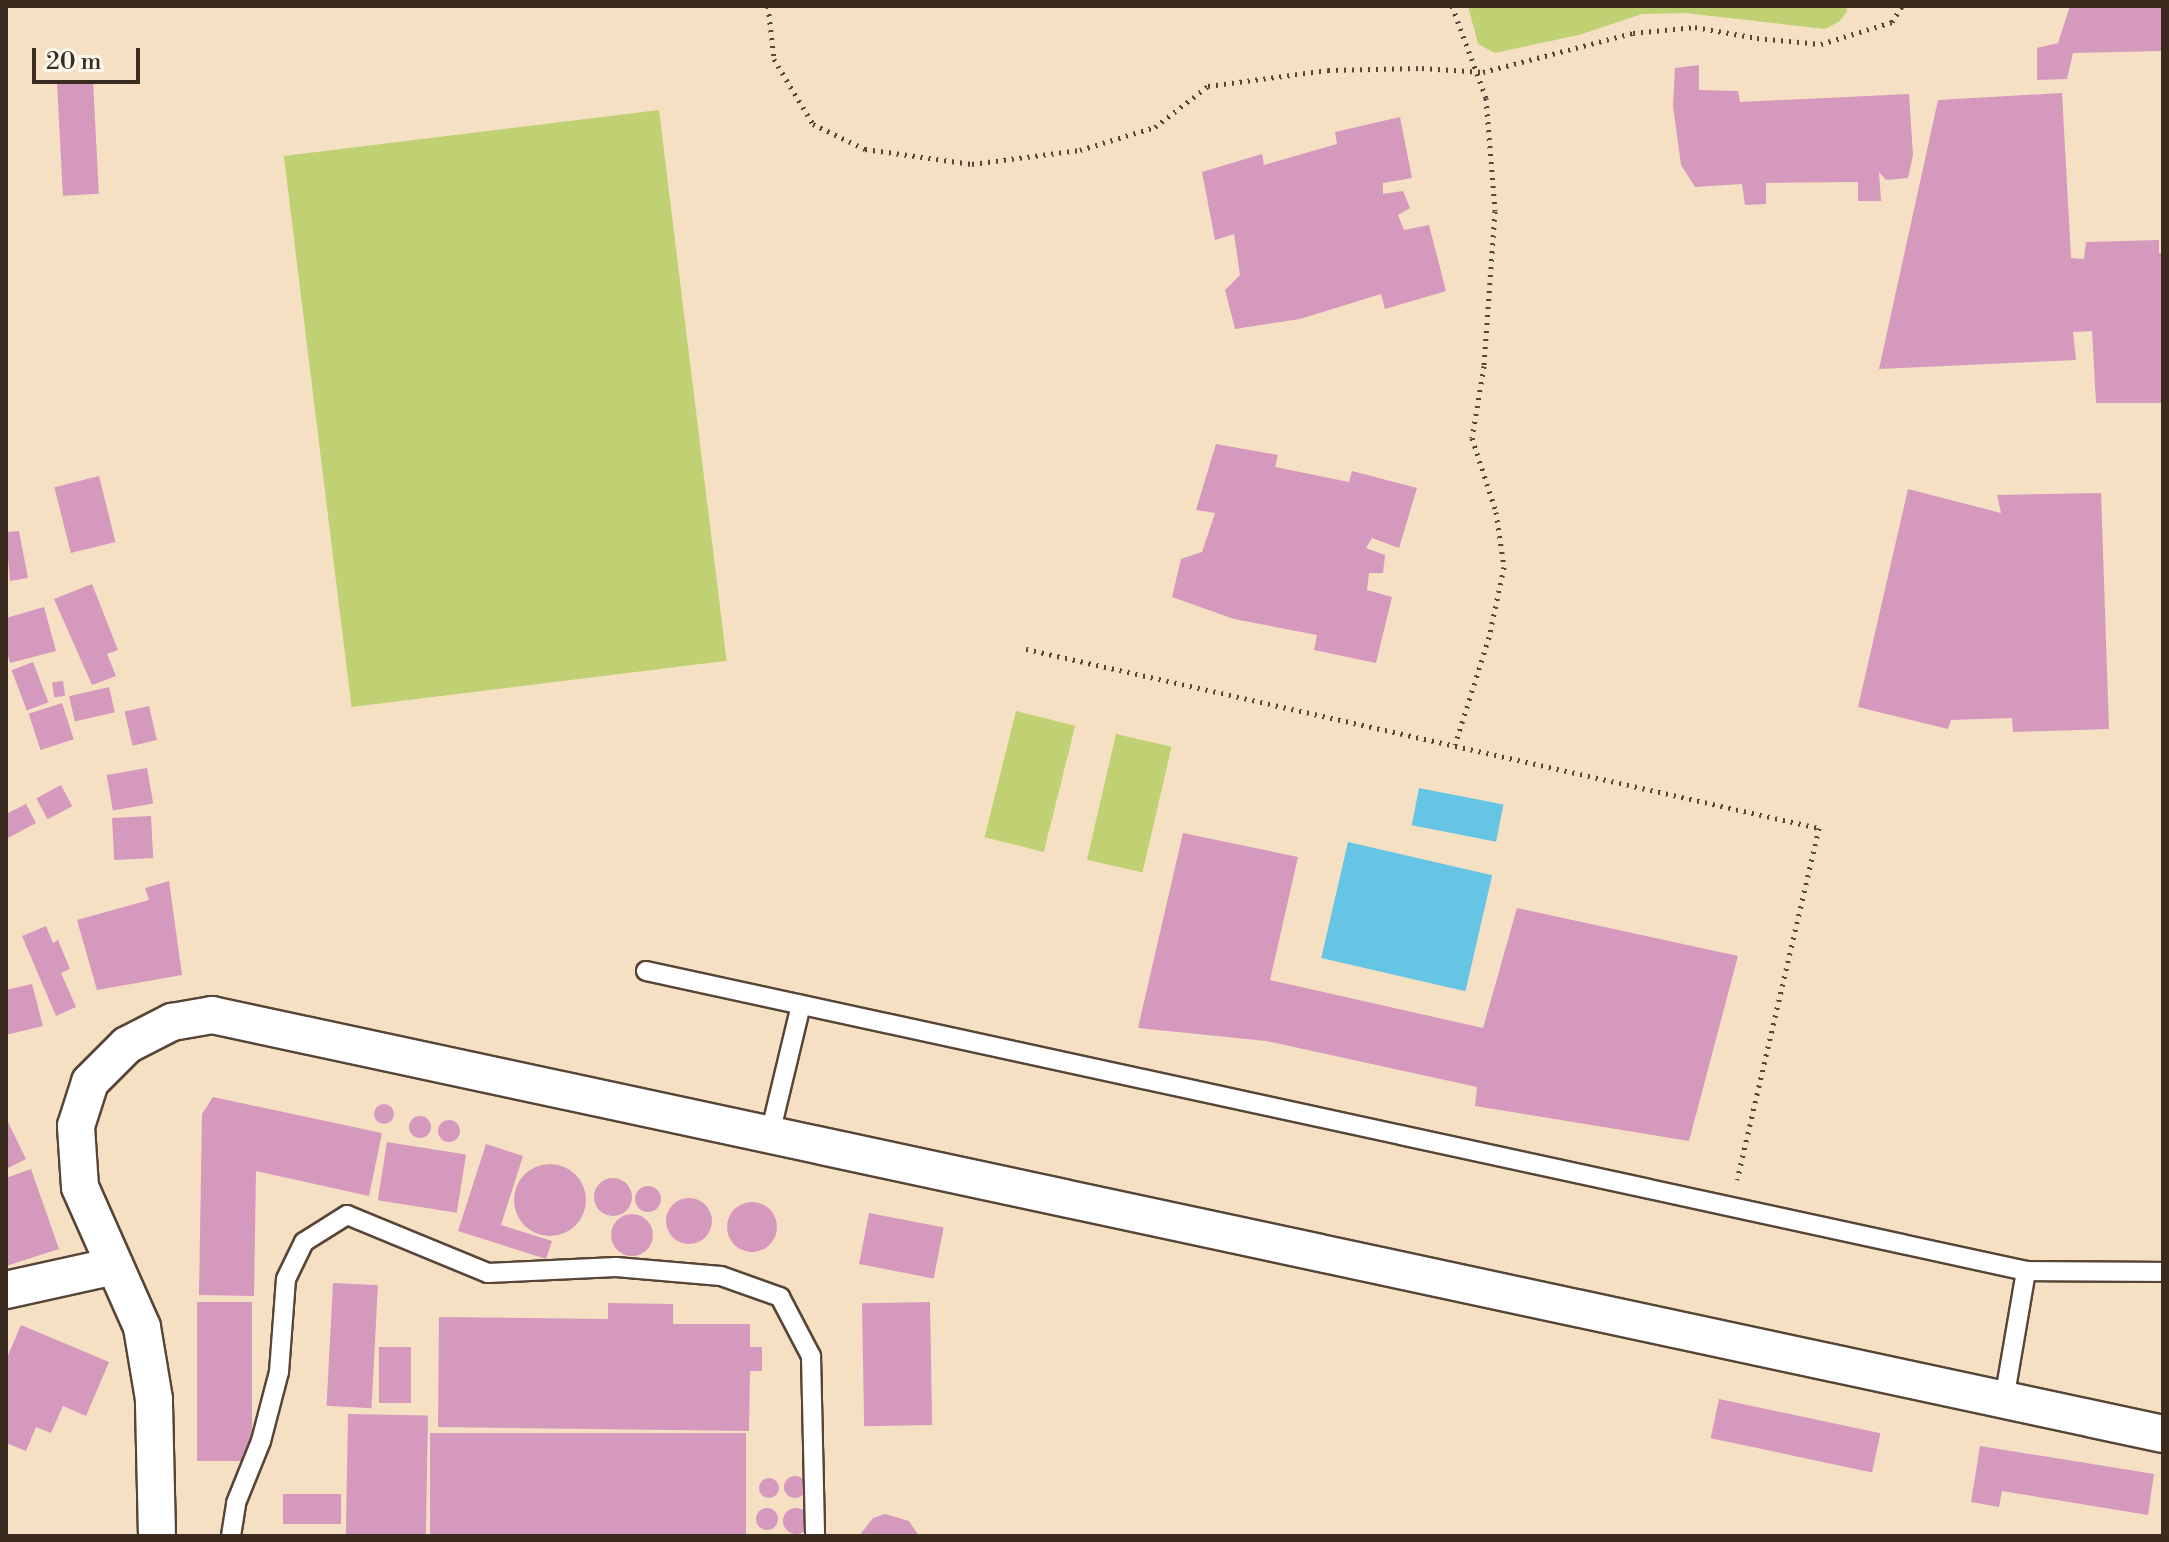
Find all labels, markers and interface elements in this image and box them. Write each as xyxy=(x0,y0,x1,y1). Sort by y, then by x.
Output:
scale bar xyxy=(36,32,144,82)
text: 20 m xyxy=(46,47,102,77)

